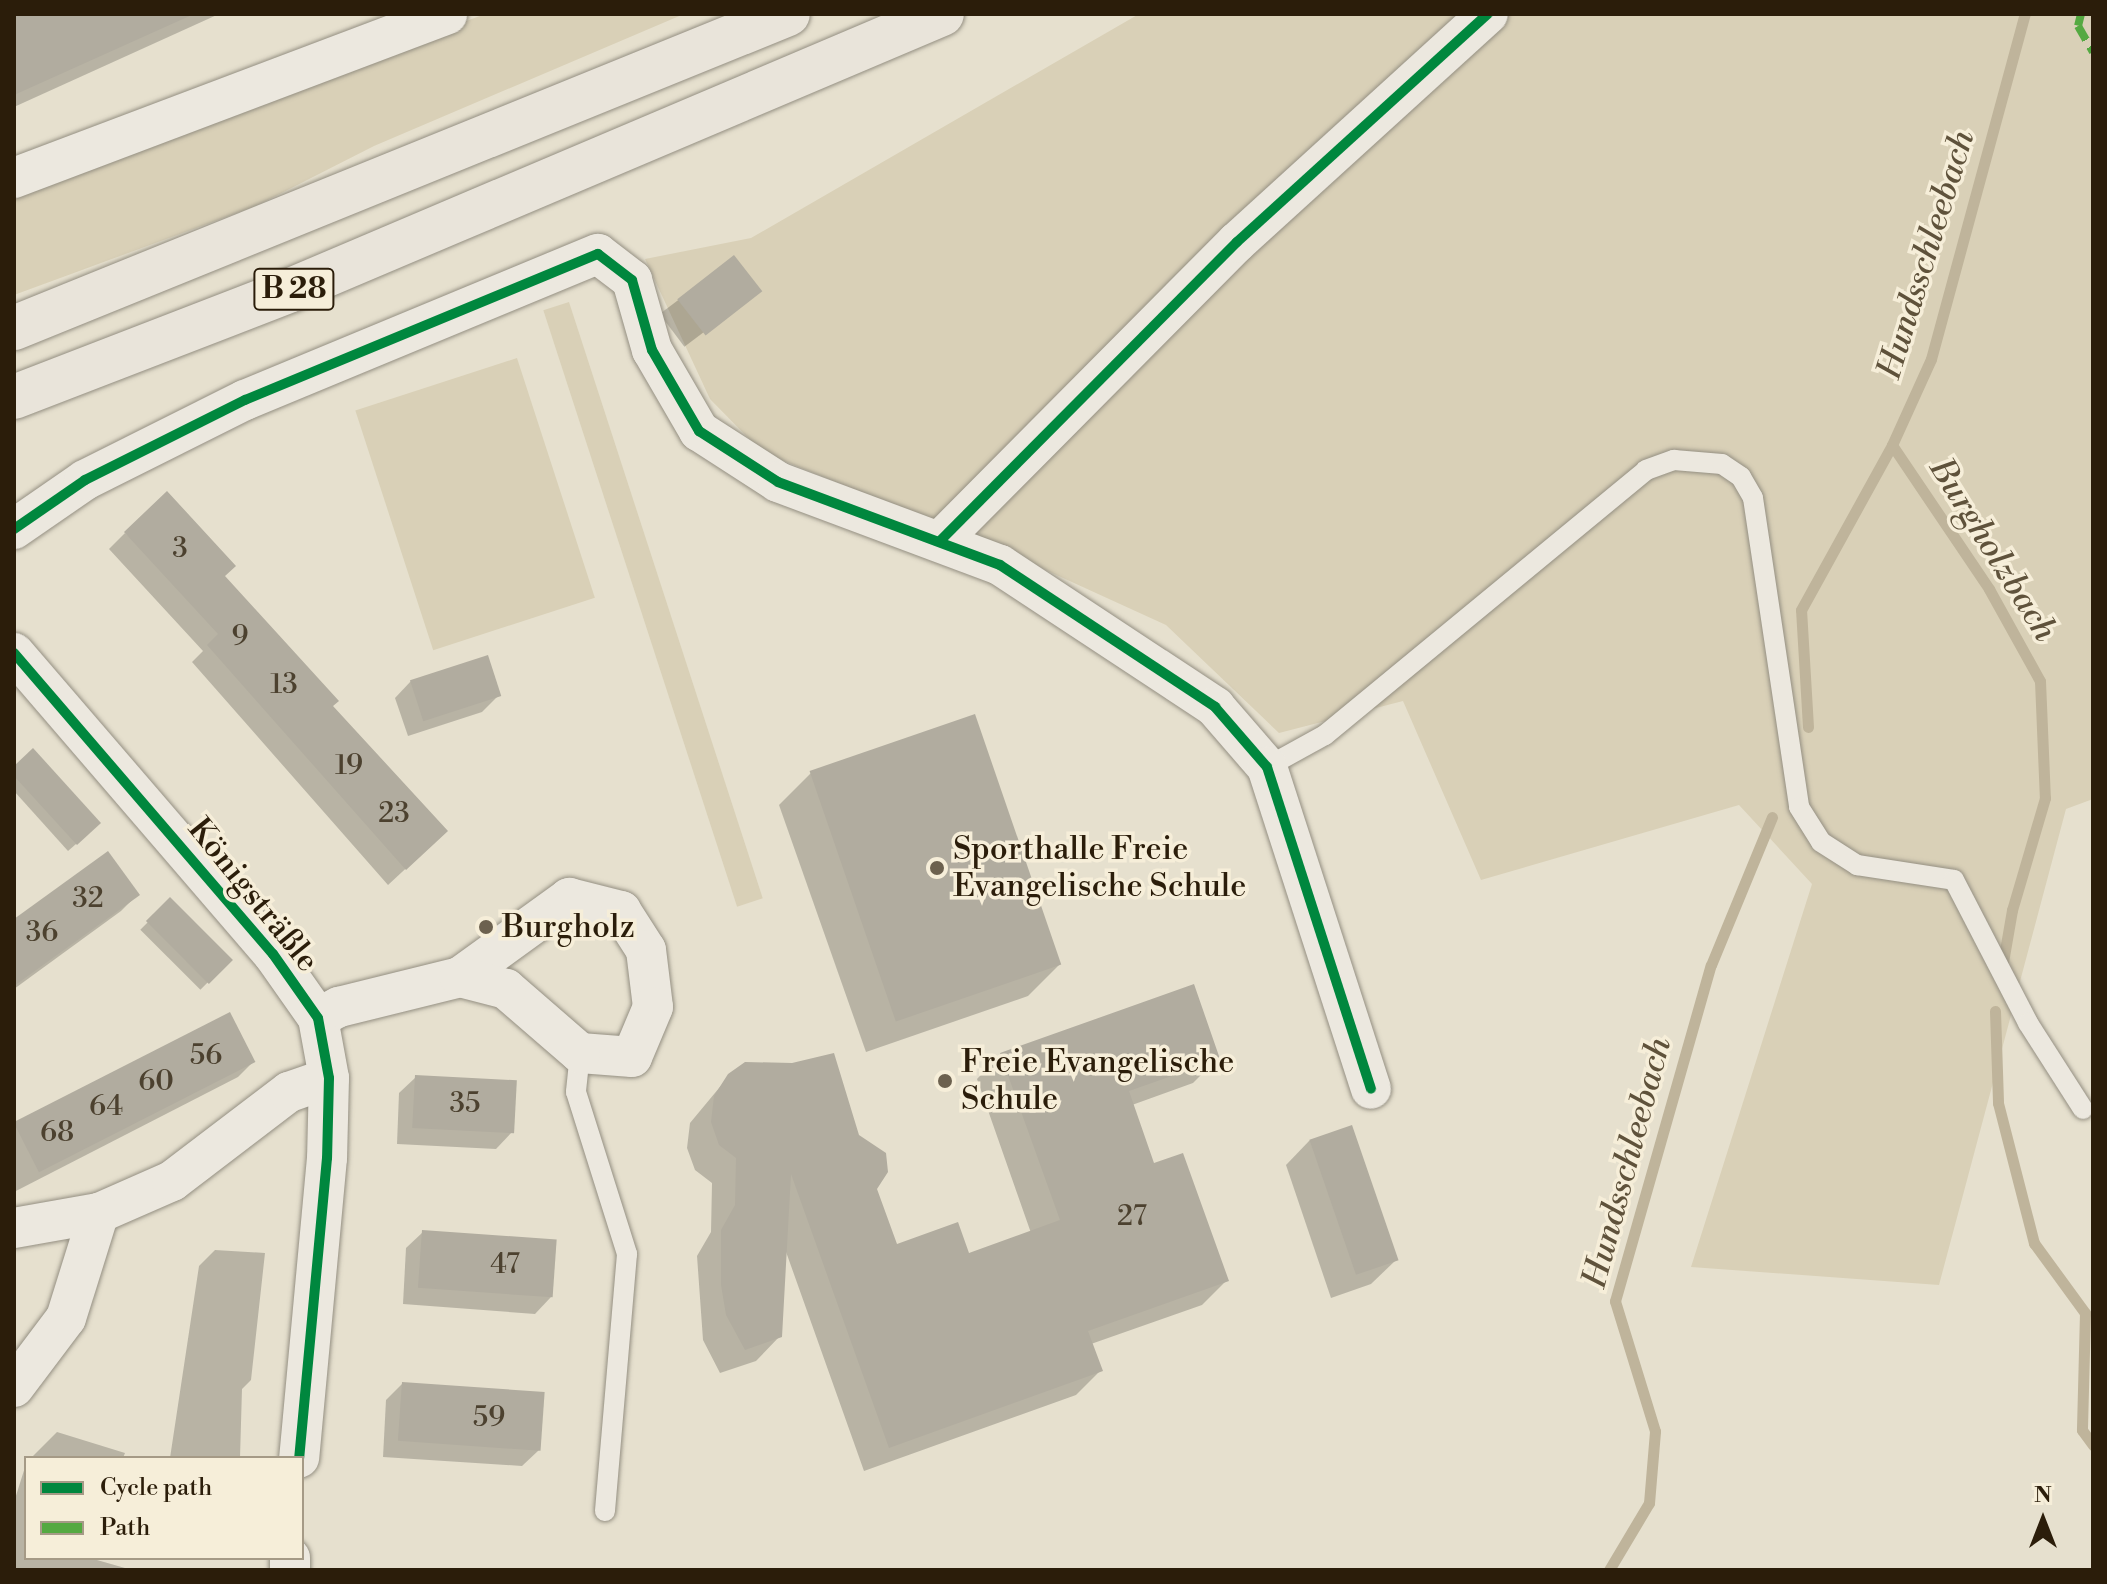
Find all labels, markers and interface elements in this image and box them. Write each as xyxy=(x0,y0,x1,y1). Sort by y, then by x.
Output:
water label: Hundsschleebach xyxy=(1870,126,1984,384)
road number: B 28 xyxy=(252,263,336,315)
water label: Burgholzbach xyxy=(1920,451,2064,649)
house number: 3 xyxy=(172,532,188,566)
house number: 9 xyxy=(232,620,248,654)
house number: 13 xyxy=(270,668,298,702)
house number: 19 xyxy=(335,749,363,783)
house number: 23 xyxy=(378,797,410,831)
street label: Königsträßle xyxy=(179,811,327,979)
place label: Sporthalle Freie Evangelische Schule xyxy=(953,831,1247,906)
marker: Sporthalle Freie Evangelische Schule xyxy=(928,859,946,877)
house number: 32 xyxy=(72,882,104,916)
place label: Burgholz xyxy=(502,908,635,946)
house number: 36 xyxy=(26,916,58,950)
marker: Burgholz xyxy=(477,918,495,936)
water label: Hundsschleebach xyxy=(1575,1033,1681,1293)
house number: 56 xyxy=(190,1039,222,1073)
place label: Freie Evangelische Schule xyxy=(961,1044,1234,1119)
house number: 60 xyxy=(138,1065,174,1099)
marker: Freie Evangelische Schule xyxy=(936,1072,954,1090)
house number: 35 xyxy=(450,1087,480,1121)
house number: 64 xyxy=(89,1090,123,1124)
house number: 68 xyxy=(40,1116,74,1150)
house number: 27 xyxy=(1117,1200,1147,1234)
house number: 47 xyxy=(490,1248,520,1282)
house number: 59 xyxy=(473,1401,505,1435)
legend xyxy=(24,1456,304,1560)
text: Cycle path xyxy=(100,1473,212,1503)
north arrow xyxy=(2003,1480,2083,1560)
text: N xyxy=(2034,1482,2052,1509)
text: Path xyxy=(100,1513,150,1543)

